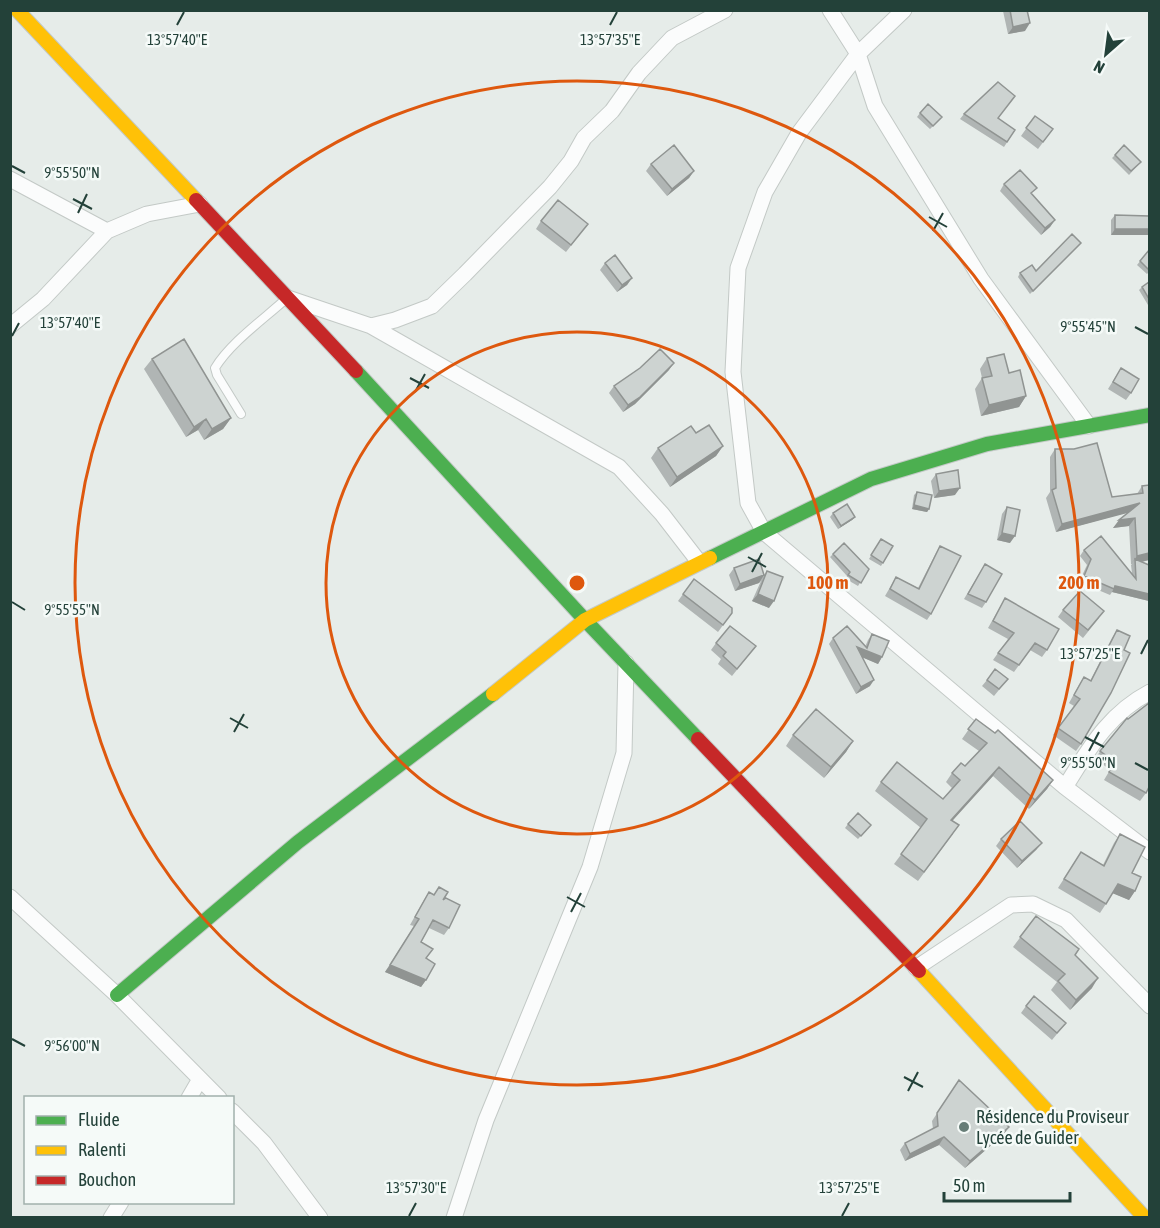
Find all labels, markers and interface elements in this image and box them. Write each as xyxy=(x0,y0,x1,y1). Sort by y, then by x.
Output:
north arrow xyxy=(1076,24,1136,84)
text: 13°57'40"E xyxy=(147,31,208,48)
text: 13°57'35"E xyxy=(580,31,641,48)
text: N xyxy=(1091,57,1107,77)
text: 9°55'50"N xyxy=(44,164,100,181)
text: 13°57'40"E xyxy=(40,314,101,331)
text: 9°55'45"N xyxy=(1060,318,1116,335)
text: 100 m xyxy=(808,572,848,593)
text: 200 m xyxy=(1059,572,1099,593)
centre of rings xyxy=(567,573,587,593)
text: 9°55'55"N xyxy=(44,601,100,618)
text: 13°57'25"E xyxy=(1060,645,1121,662)
text: 9°55'50"N xyxy=(1060,754,1116,771)
text: 9°56'00"N xyxy=(44,1037,100,1054)
legend xyxy=(24,1096,234,1204)
place label: Résidence du Proviseur Lycée de Guider xyxy=(976,1106,1129,1148)
text: Fluide xyxy=(78,1109,120,1130)
marker: Résidence du Proviseur Lycée de Guider xyxy=(957,1120,971,1134)
text: Ralenti xyxy=(78,1139,126,1160)
scale bar xyxy=(944,1165,1070,1203)
text: Bouchon xyxy=(78,1169,136,1190)
text: 50 m xyxy=(953,1175,985,1196)
text: 13°57'30"E xyxy=(386,1179,447,1196)
text: 13°57'25"E xyxy=(819,1179,880,1196)

